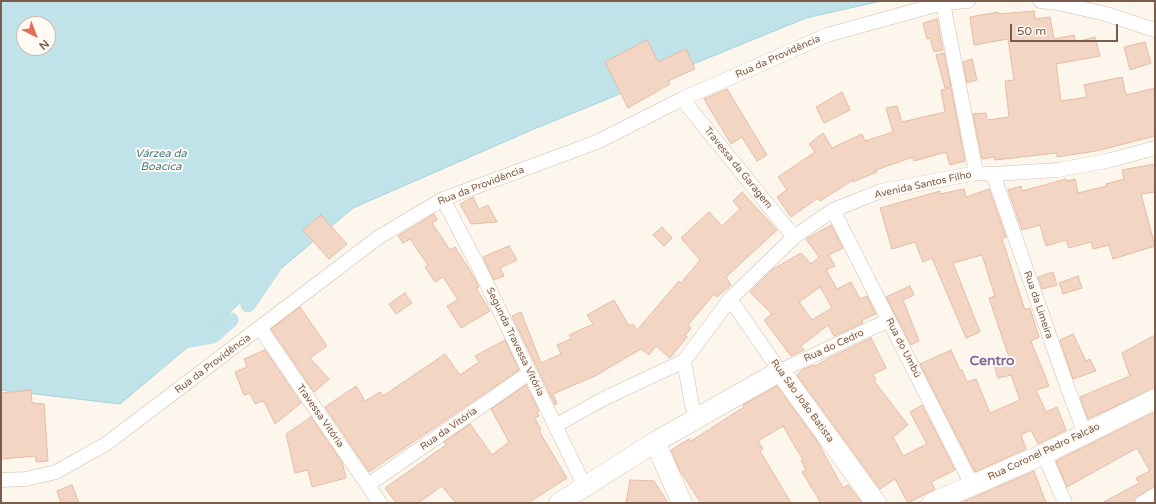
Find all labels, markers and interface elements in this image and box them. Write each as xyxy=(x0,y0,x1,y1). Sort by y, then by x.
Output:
north arrow xyxy=(16,16,56,56)
scale bar xyxy=(1012,16,1120,42)
text: 50 m xyxy=(1017,24,1046,38)
street label: Rua da Providência xyxy=(734,33,822,81)
text: N xyxy=(36,37,51,52)
street label: Travessa da Garagem xyxy=(701,125,775,211)
water label: Várzea da Boacica xyxy=(135,147,187,173)
street label: Rua da Providência xyxy=(436,164,526,208)
street label: Avenida Santos Filho xyxy=(873,169,973,201)
street label: Rua da Limeira xyxy=(1021,269,1055,341)
street label: Segunda Travessa Vitória xyxy=(483,286,547,398)
street label: Rua do Umbú xyxy=(883,316,923,380)
street label: Rua do Cedro xyxy=(802,327,866,365)
street label: Rua da Providência xyxy=(173,332,253,396)
district label: Centro xyxy=(970,353,1014,369)
street label: Rua São João Batista xyxy=(768,357,836,445)
street label: Travessa Vitória xyxy=(294,382,346,450)
street label: Rua da Vitória xyxy=(418,405,480,453)
street label: Rua Coronel Pedro Falcão xyxy=(986,421,1102,483)

